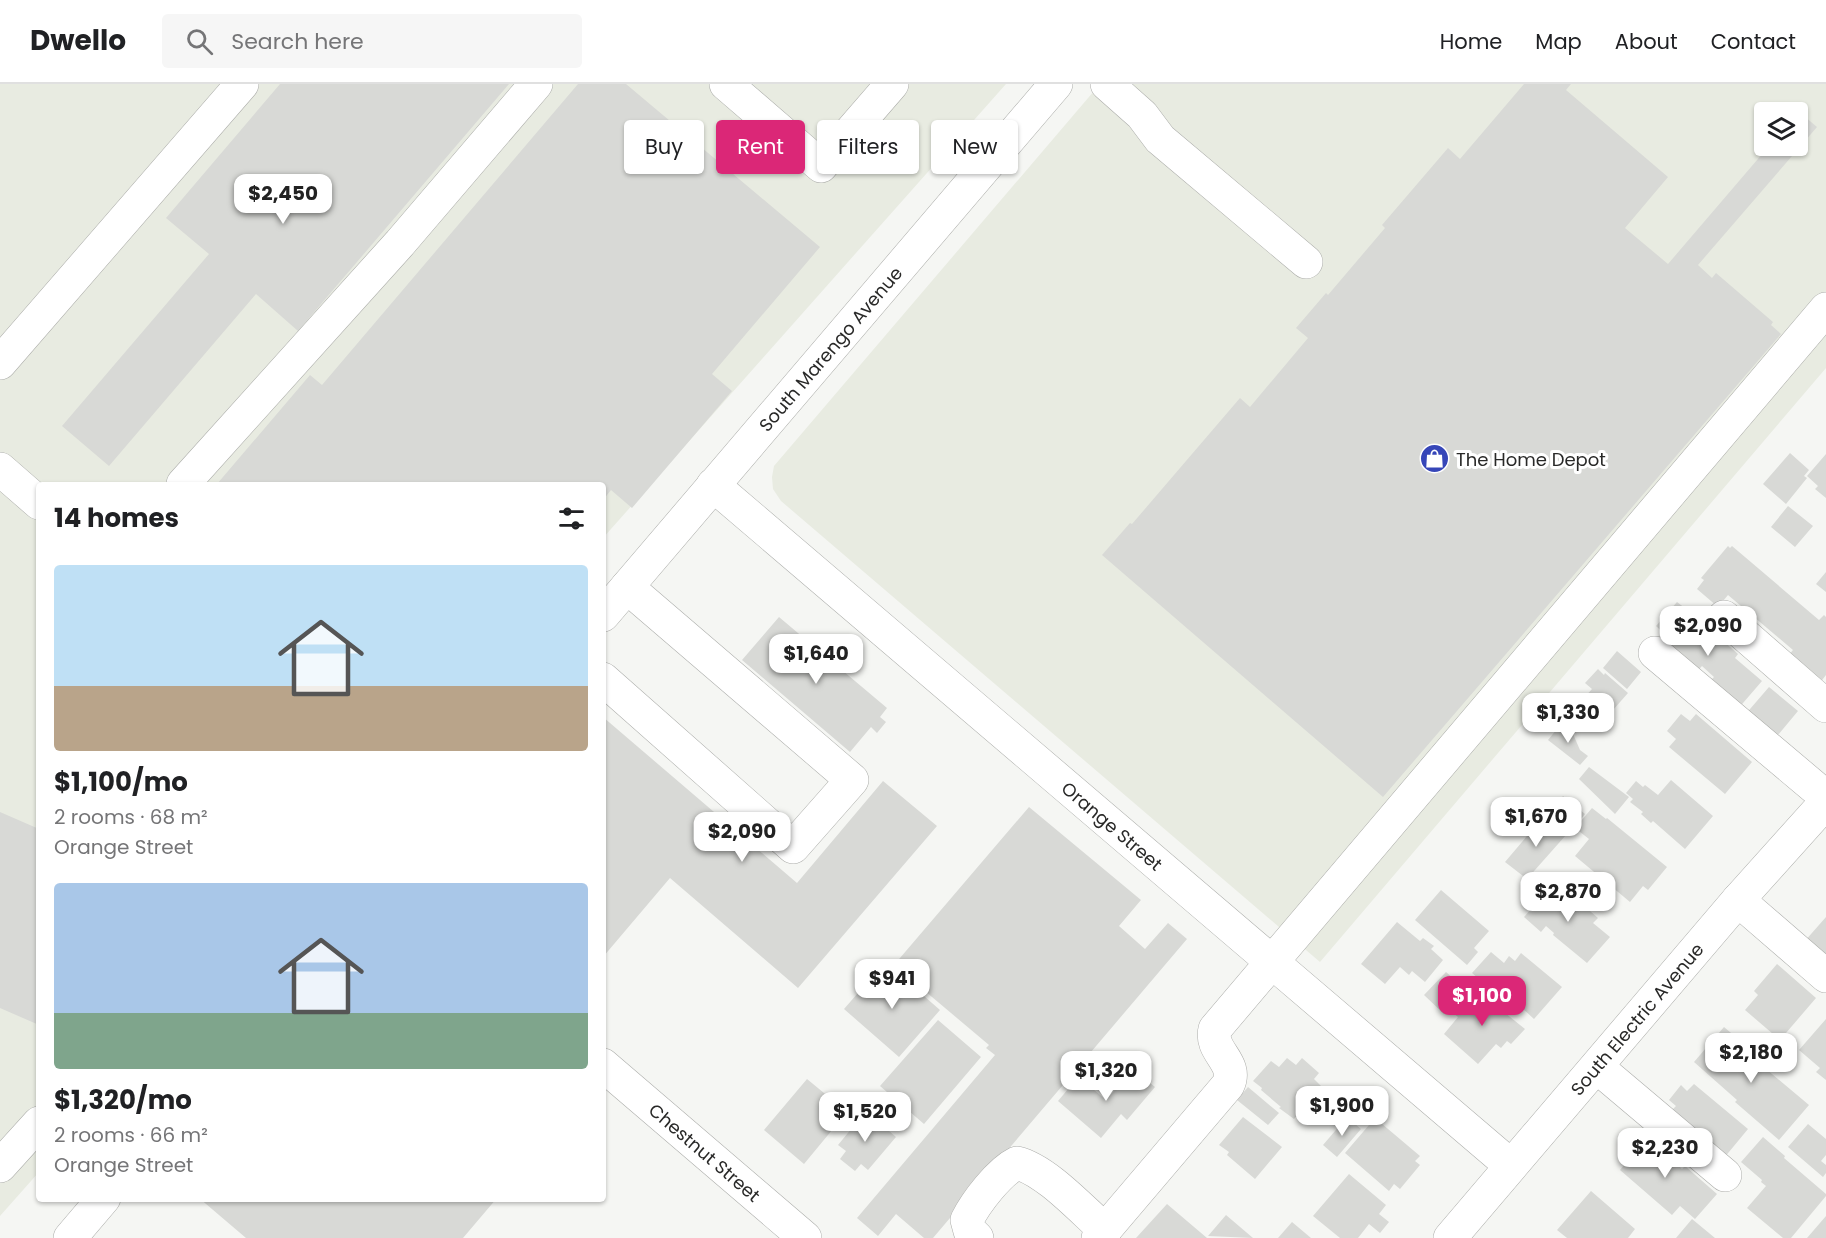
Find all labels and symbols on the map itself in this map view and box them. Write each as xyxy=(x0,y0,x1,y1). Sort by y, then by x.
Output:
pin: $2,450 xyxy=(234,174,332,225)
street label: South Marengo Avenue xyxy=(753,261,908,437)
shop icon: The Home Depot xyxy=(1419,443,1451,475)
place label: The Home Depot xyxy=(1456,447,1606,472)
pin: $2,090 xyxy=(1659,606,1757,657)
pin: $1,640 xyxy=(767,634,865,685)
pin: $1,330 xyxy=(1519,693,1617,744)
street label: Orange Street xyxy=(1057,776,1168,876)
pin: $1,670 xyxy=(1487,797,1585,848)
pin: $2,090 xyxy=(693,812,791,863)
pin: $2,870 xyxy=(1519,872,1617,923)
street label: South Electric Avenue xyxy=(1565,937,1709,1101)
pin: $941 xyxy=(856,959,928,1010)
pin: $1,100 xyxy=(1433,976,1531,1027)
pin: $2,180 xyxy=(1702,1033,1800,1084)
pin: $1,320 xyxy=(1057,1051,1155,1102)
pin: $1,900 xyxy=(1293,1086,1391,1137)
pin: $1,520 xyxy=(816,1092,914,1143)
street label: Chestnut Street xyxy=(644,1097,766,1207)
pin: $2,230 xyxy=(1616,1128,1714,1179)

